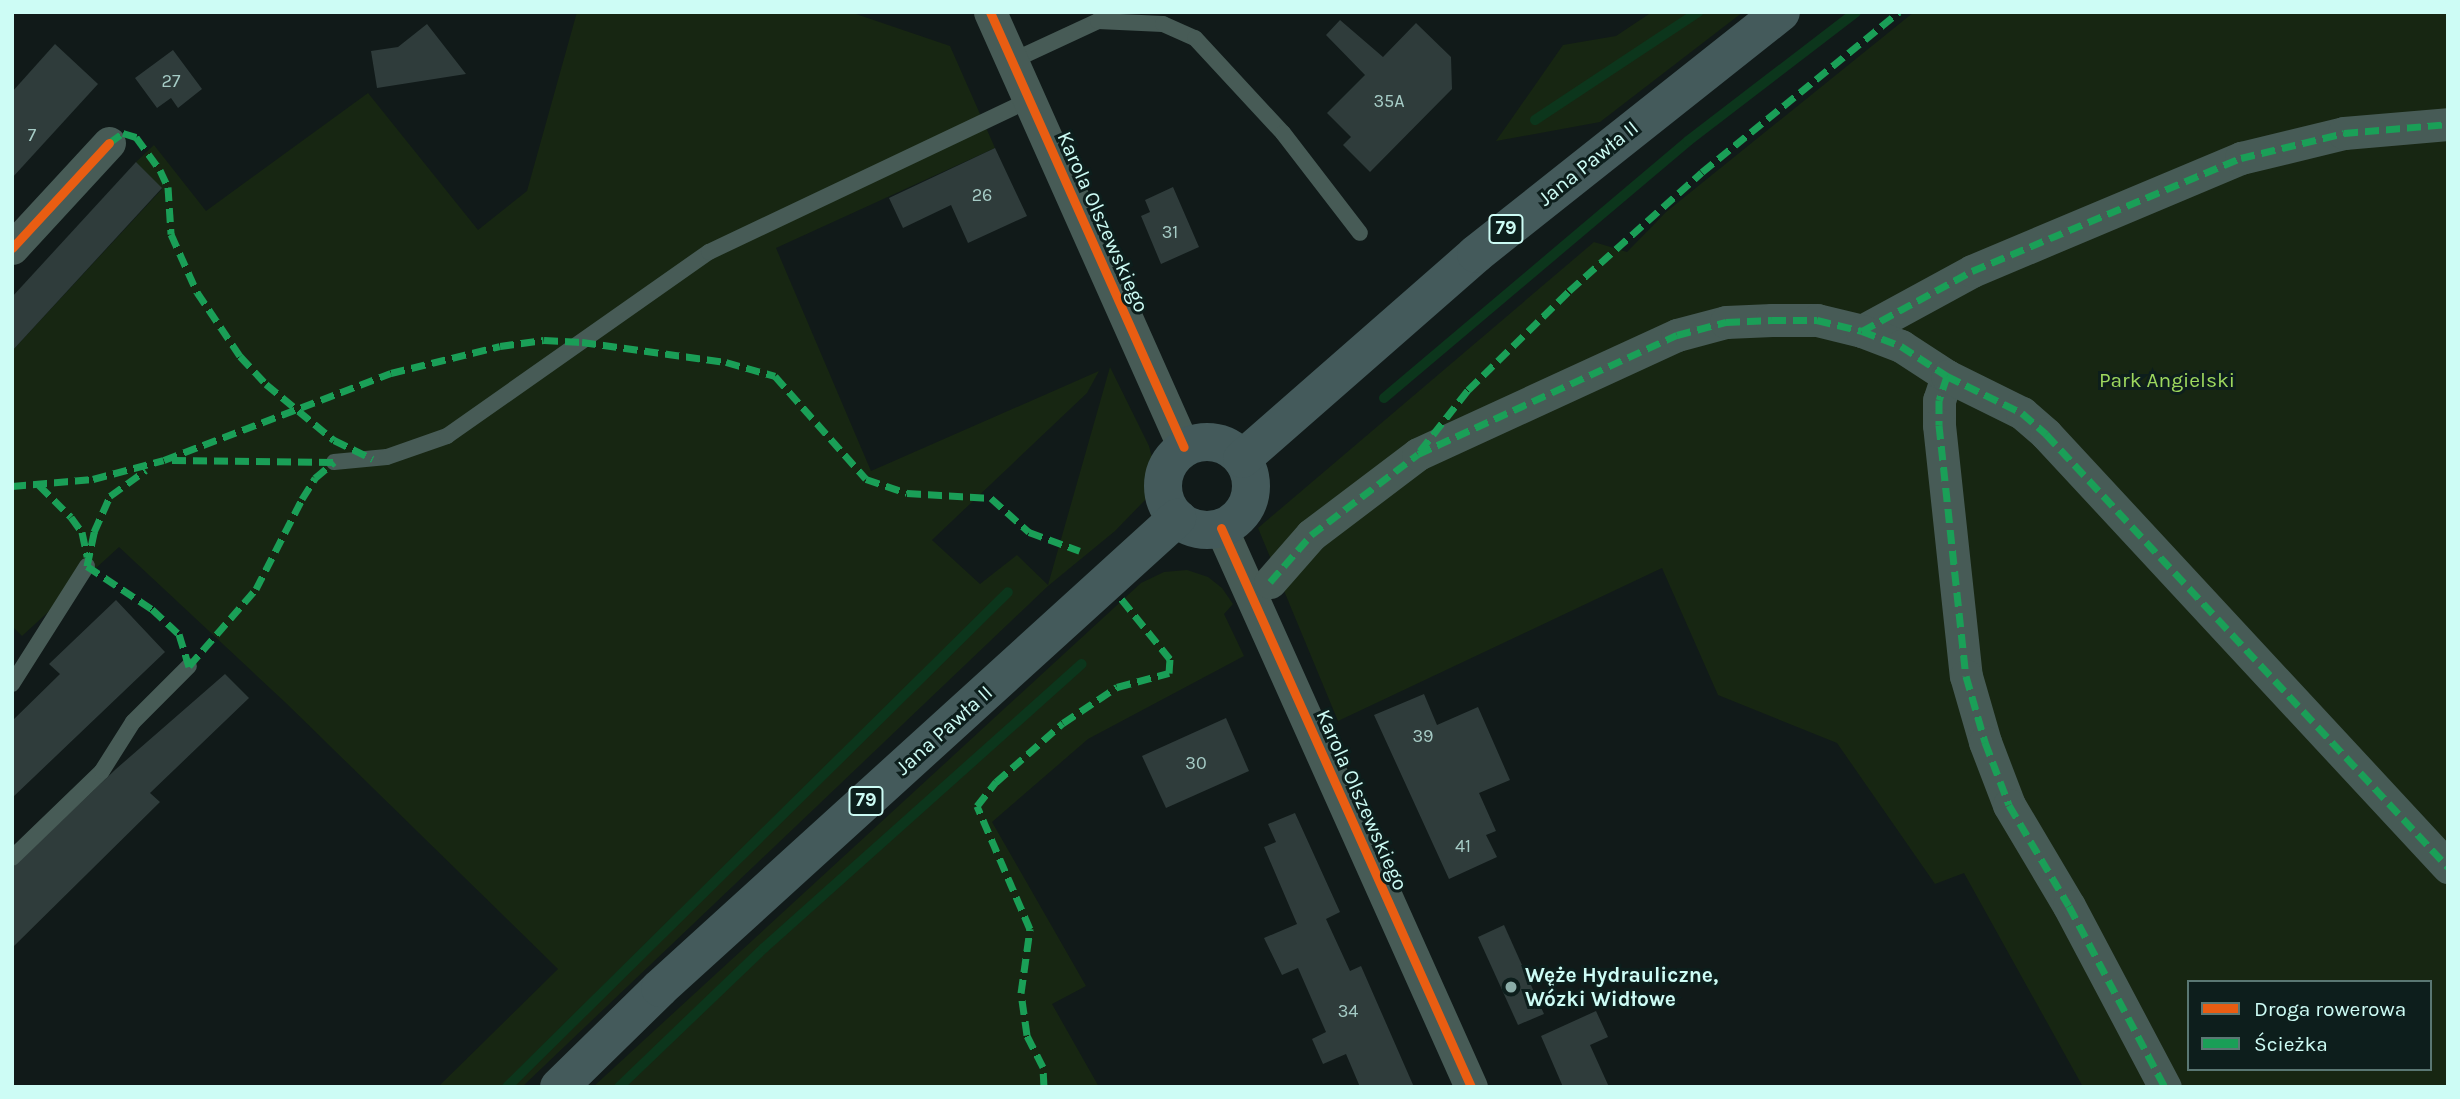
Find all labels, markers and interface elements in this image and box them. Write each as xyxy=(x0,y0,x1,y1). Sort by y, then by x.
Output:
house number: 27 xyxy=(162,70,180,92)
house number: 35A xyxy=(1373,90,1405,112)
street label: Jana Pawła II xyxy=(1533,115,1643,211)
house number: 7 xyxy=(28,124,36,146)
street label: Karola Olszewskiego xyxy=(1052,128,1154,316)
house number: 26 xyxy=(972,184,992,206)
road number: 79 xyxy=(1487,214,1525,244)
house number: 31 xyxy=(1162,221,1178,243)
park label: Park Angielski xyxy=(2099,367,2235,393)
street label: Jana Pawła II xyxy=(890,680,998,780)
street label: Karola Olszewskiego xyxy=(1311,706,1413,894)
house number: 39 xyxy=(1412,725,1434,747)
house number: 30 xyxy=(1185,752,1207,774)
road number: 79 xyxy=(847,786,885,816)
house number: 41 xyxy=(1455,835,1471,857)
place label: Węże Hydrauliczne, Wózki Widłowe xyxy=(1525,962,1718,1012)
marker: Węże Hydrauliczne, Wózki Widłowe xyxy=(1503,979,1519,995)
legend xyxy=(2187,980,2432,1071)
text: Droga rowerowa xyxy=(2254,997,2406,1021)
house number: 34 xyxy=(1338,1000,1358,1022)
text: Ścieżka xyxy=(2254,1032,2328,1056)

